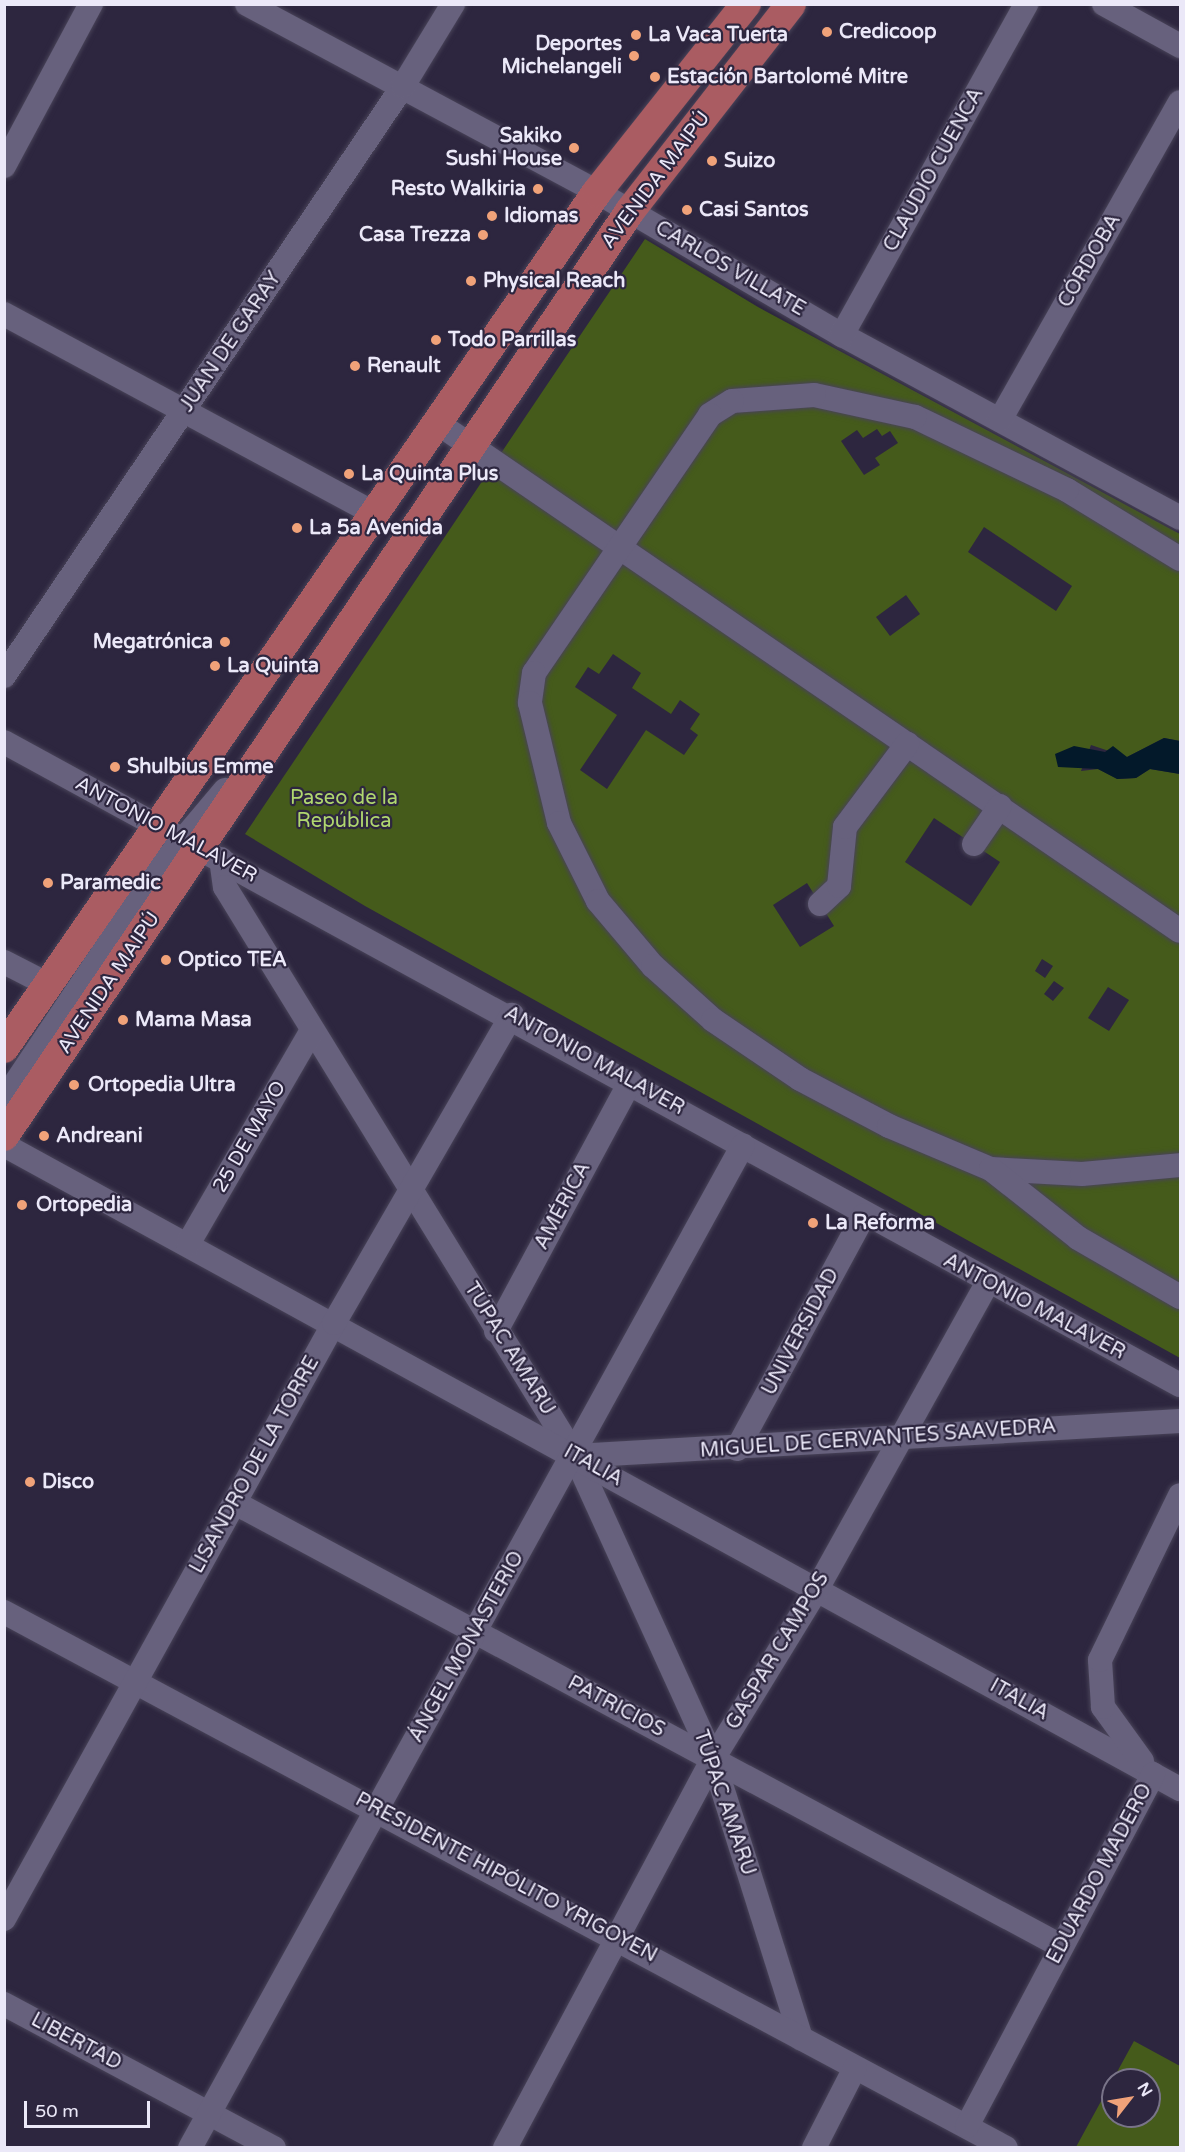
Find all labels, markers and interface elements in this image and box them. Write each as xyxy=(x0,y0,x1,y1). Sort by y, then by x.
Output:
place label: Credicoop xyxy=(839,20,937,44)
place label: La Vaca Tuerta xyxy=(648,23,788,47)
marker: Credicoop xyxy=(820,25,834,39)
marker: La Vaca Tuerta xyxy=(629,28,643,42)
place label: Deportes Michelangeli xyxy=(501,33,622,80)
marker: Deportes Michelangeli xyxy=(627,49,641,63)
place label: Estación Bartolomé Mitre xyxy=(667,65,908,89)
marker: Estación Bartolomé Mitre xyxy=(648,70,662,84)
street label: CLAUDIO CUENCA xyxy=(879,84,989,256)
street label: AVENIDA MAIPÚ xyxy=(597,107,715,253)
place label: Sakiko Sushi House xyxy=(446,124,562,171)
marker: Sakiko Sushi House xyxy=(567,141,581,155)
place label: Suizo xyxy=(724,149,775,173)
marker: Suizo xyxy=(705,154,719,168)
place label: Resto Walkiria xyxy=(391,177,526,201)
marker: Resto Walkiria xyxy=(531,182,545,196)
place label: Casi Santos xyxy=(699,198,809,222)
marker: Casi Santos xyxy=(680,203,694,217)
place label: Idiomas xyxy=(504,204,578,228)
marker: Idiomas xyxy=(485,209,499,223)
street label: CÓRDOBA xyxy=(1054,210,1126,312)
street label: CARLOS VILLATE xyxy=(651,216,809,322)
place label: Casa Trezza xyxy=(359,223,471,247)
marker: Casa Trezza xyxy=(476,228,490,242)
street label: JUAN DE GARAY xyxy=(175,267,287,417)
place label: Physical Reach xyxy=(483,269,625,293)
marker: Physical Reach xyxy=(464,274,478,288)
place label: Todo Parrillas xyxy=(448,328,576,352)
marker: Todo Parrillas xyxy=(429,333,443,347)
place label: Renault xyxy=(367,354,441,378)
marker: Renault xyxy=(348,359,362,373)
place label: La Quinta Plus xyxy=(361,462,498,486)
marker: La Quinta Plus xyxy=(342,467,356,481)
place label: La 5a Avenida xyxy=(309,516,443,540)
marker: La 5a Avenida xyxy=(290,521,304,535)
place label: Megatrónica xyxy=(93,630,213,654)
marker: Megatrónica xyxy=(218,635,232,649)
place label: La Quinta xyxy=(227,654,319,678)
marker: La Quinta xyxy=(208,659,222,673)
place label: Shulbius Emme xyxy=(127,755,274,779)
marker: Shulbius Emme xyxy=(108,760,122,774)
street label: ANTONIO MALAVER xyxy=(71,772,261,888)
park label: Paseo de la República xyxy=(290,787,398,834)
place label: Paramedic xyxy=(60,871,161,895)
marker: Paramedic xyxy=(41,876,55,890)
street label: AVENIDA MAIPÚ xyxy=(53,908,165,1058)
place label: Optico TEA xyxy=(178,948,287,972)
marker: Optico TEA xyxy=(159,953,173,967)
street label: ANTONIO MALAVER xyxy=(500,1001,688,1121)
place label: Mama Masa xyxy=(135,1008,252,1032)
marker: Mama Masa xyxy=(116,1013,130,1027)
place label: Ortopedia Ultra xyxy=(88,1073,236,1097)
marker: Ortopedia Ultra xyxy=(65,1076,83,1094)
street label: 25 DE MAYO xyxy=(208,1077,292,1197)
place label: Andreani xyxy=(56,1124,143,1148)
marker: Andreani xyxy=(37,1129,51,1143)
street label: AMÉRICA xyxy=(530,1158,596,1254)
place label: Ortopedia xyxy=(36,1193,132,1217)
marker: Ortopedia xyxy=(13,1196,31,1214)
place label: La Reforma xyxy=(825,1211,935,1235)
marker: La Reforma xyxy=(806,1216,820,1230)
street label: ANTONIO MALAVER xyxy=(939,1249,1129,1365)
street label: UNIVERSIDAD xyxy=(757,1264,845,1400)
street label: TÚPAC AMARU xyxy=(458,1278,560,1420)
street label: LISANDRO DE LA TORRE xyxy=(185,1352,325,1578)
street label: MIGUEL DE CERVANTES SAAVEDRA xyxy=(699,1415,1057,1463)
street label: ITALIA xyxy=(559,1440,627,1492)
place label: Disco xyxy=(42,1470,94,1494)
marker: Disco xyxy=(23,1475,37,1489)
street label: ÁNGEL MONASTERIO xyxy=(404,1547,530,1747)
street label: GASPAR CAMPOS xyxy=(722,1568,834,1734)
street label: PATRICIOS xyxy=(563,1671,669,1743)
street label: ITALIA xyxy=(985,1674,1053,1726)
street label: TÚPAC AMARU xyxy=(688,1727,760,1879)
street label: EDUARDO MADERO xyxy=(1042,1780,1158,1968)
street label: PRESIDENTE HIPÓLITO YRIGOYEN xyxy=(351,1788,661,1968)
street label: LIBERTAD xyxy=(27,2008,125,2076)
north arrow xyxy=(1101,2068,1161,2128)
text: N xyxy=(1133,2079,1157,2100)
scale bar xyxy=(27,2089,153,2127)
text: 50 m xyxy=(35,2100,79,2122)

